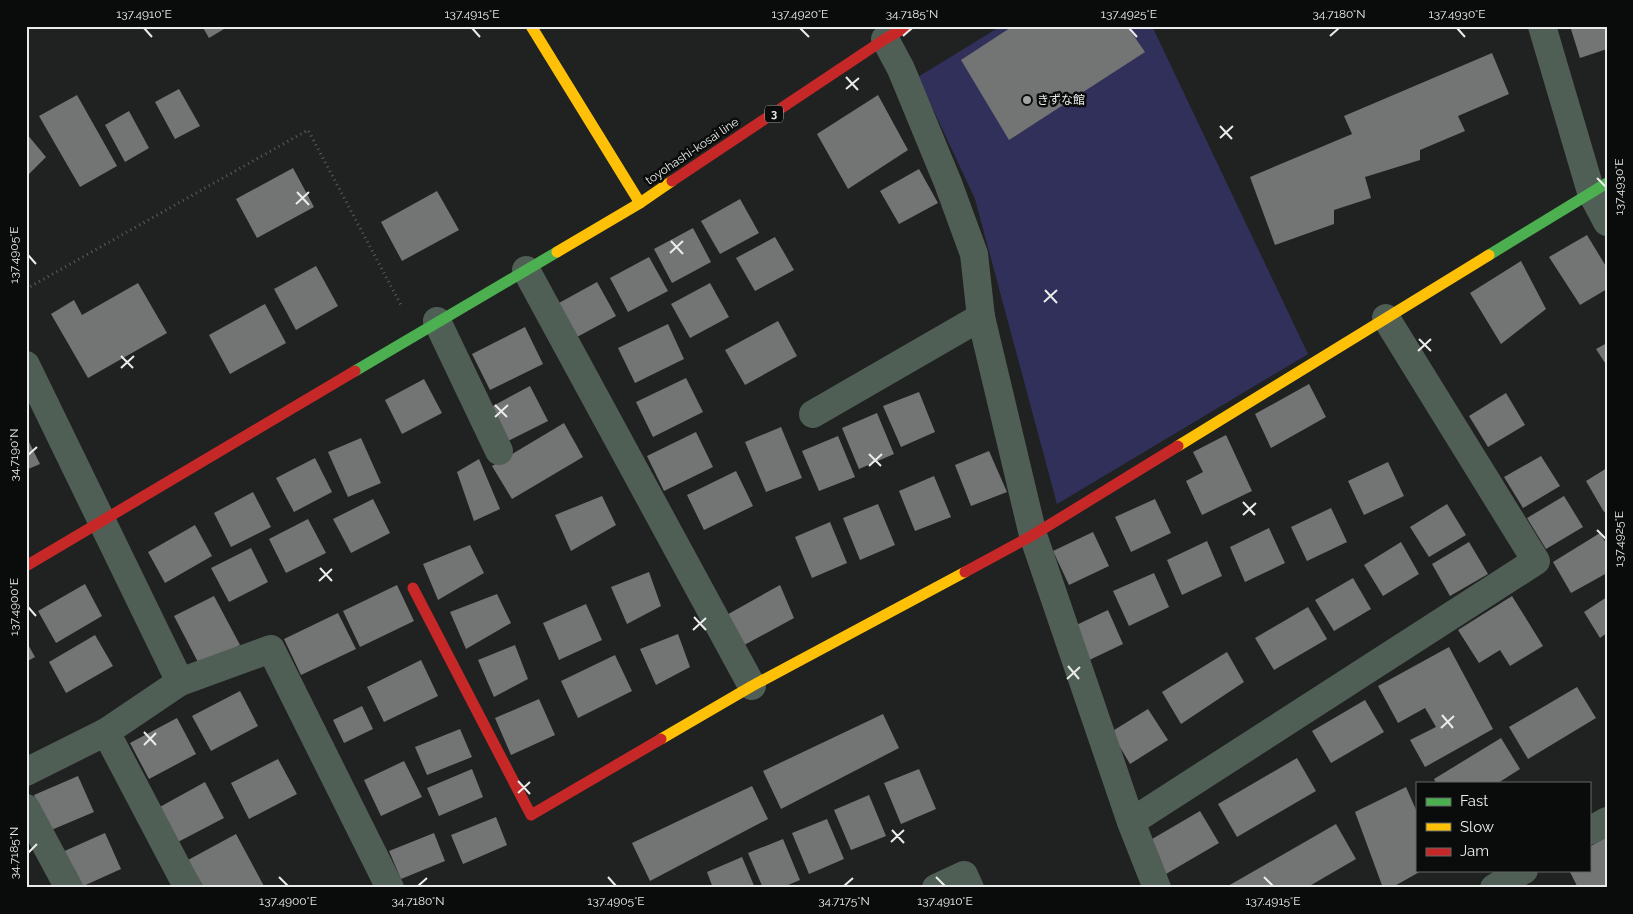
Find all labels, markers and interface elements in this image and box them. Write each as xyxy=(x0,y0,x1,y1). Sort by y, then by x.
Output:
text: 137.4910°E xyxy=(116,7,172,21)
text: 137.4915°E xyxy=(444,7,500,21)
text: 137.4920°E xyxy=(772,7,828,21)
text: 34.7185°N xyxy=(886,7,938,21)
text: 137.4925°E xyxy=(1101,7,1157,21)
text: 34.7180°N xyxy=(1312,7,1366,21)
text: 137.4930°E xyxy=(1429,7,1485,21)
place label: きずな館 xyxy=(1037,93,1085,107)
marker: きずな館 xyxy=(1021,94,1033,106)
road number: 3 xyxy=(765,106,783,122)
street label: toyohashi-kosai line xyxy=(643,115,741,187)
text: 137.4930°E xyxy=(1612,159,1626,215)
text: 137.4905°E xyxy=(7,226,21,284)
text: 34.7190°N xyxy=(7,428,21,482)
text: 137.4925°E xyxy=(1612,511,1626,567)
text: 137.4900°E xyxy=(7,578,21,636)
legend xyxy=(1416,782,1590,872)
text: Fast xyxy=(1460,792,1488,810)
text: Slow xyxy=(1460,818,1494,836)
text: 34.7185°N xyxy=(7,827,21,879)
text: Jam xyxy=(1460,842,1489,860)
text: 137.4900°E xyxy=(259,894,317,908)
text: 34.7180°N xyxy=(391,894,445,908)
text: 137.4905°E xyxy=(587,894,645,908)
text: 34.7175°N xyxy=(818,894,870,908)
text: 137.4910°E xyxy=(917,894,973,908)
text: 137.4915°E xyxy=(1245,894,1301,908)

